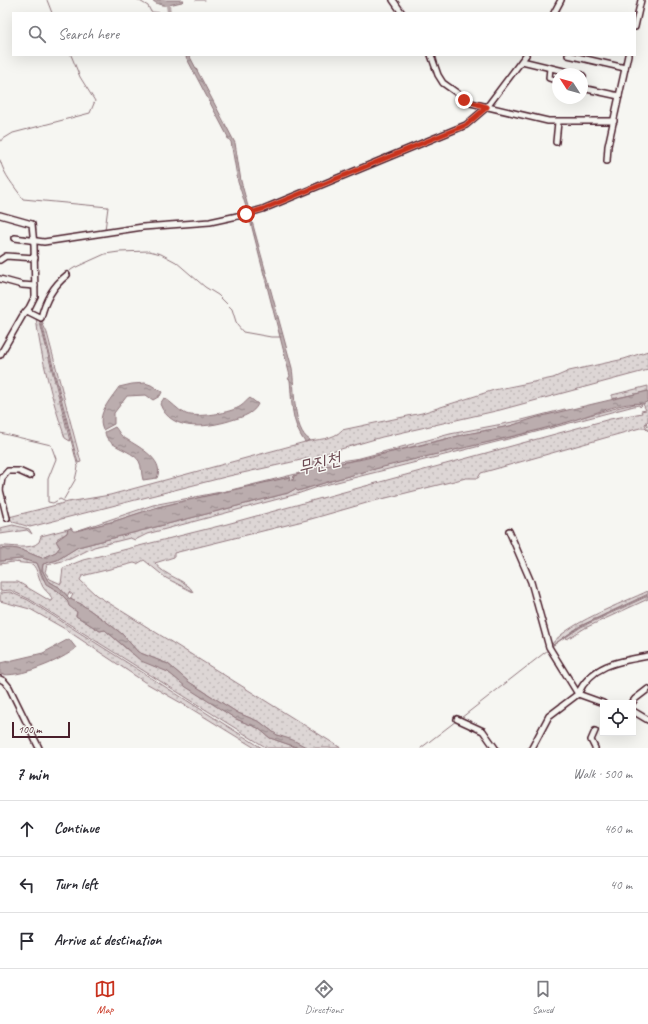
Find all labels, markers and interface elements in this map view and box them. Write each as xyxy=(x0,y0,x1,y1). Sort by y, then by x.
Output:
search box xyxy=(12,12,636,56)
icon: search xyxy=(26,23,48,45)
text: Search here xyxy=(58,25,119,44)
north arrow xyxy=(552,68,588,104)
route end xyxy=(455,91,473,109)
route start xyxy=(237,205,255,223)
water label: 무진천 xyxy=(295,447,344,479)
map controls xyxy=(600,700,636,736)
button: locate xyxy=(600,700,636,736)
scale bar xyxy=(12,720,70,739)
text: 100 m xyxy=(18,722,42,736)
text: 7 min xyxy=(16,764,49,785)
text: Walk · 500 m xyxy=(573,766,632,782)
icon: ahead xyxy=(16,818,38,840)
text: Continue xyxy=(54,819,99,838)
text: 460 m xyxy=(604,821,632,837)
icon: left xyxy=(16,874,38,896)
text: Turn left xyxy=(54,875,97,894)
text: 40 m xyxy=(610,877,632,893)
icon: arrive xyxy=(16,930,38,952)
text: Arrive at destination xyxy=(54,931,161,950)
tab: Map xyxy=(94,978,116,1016)
tab: Directions xyxy=(305,978,343,1016)
tab: Saved xyxy=(532,978,554,1016)

